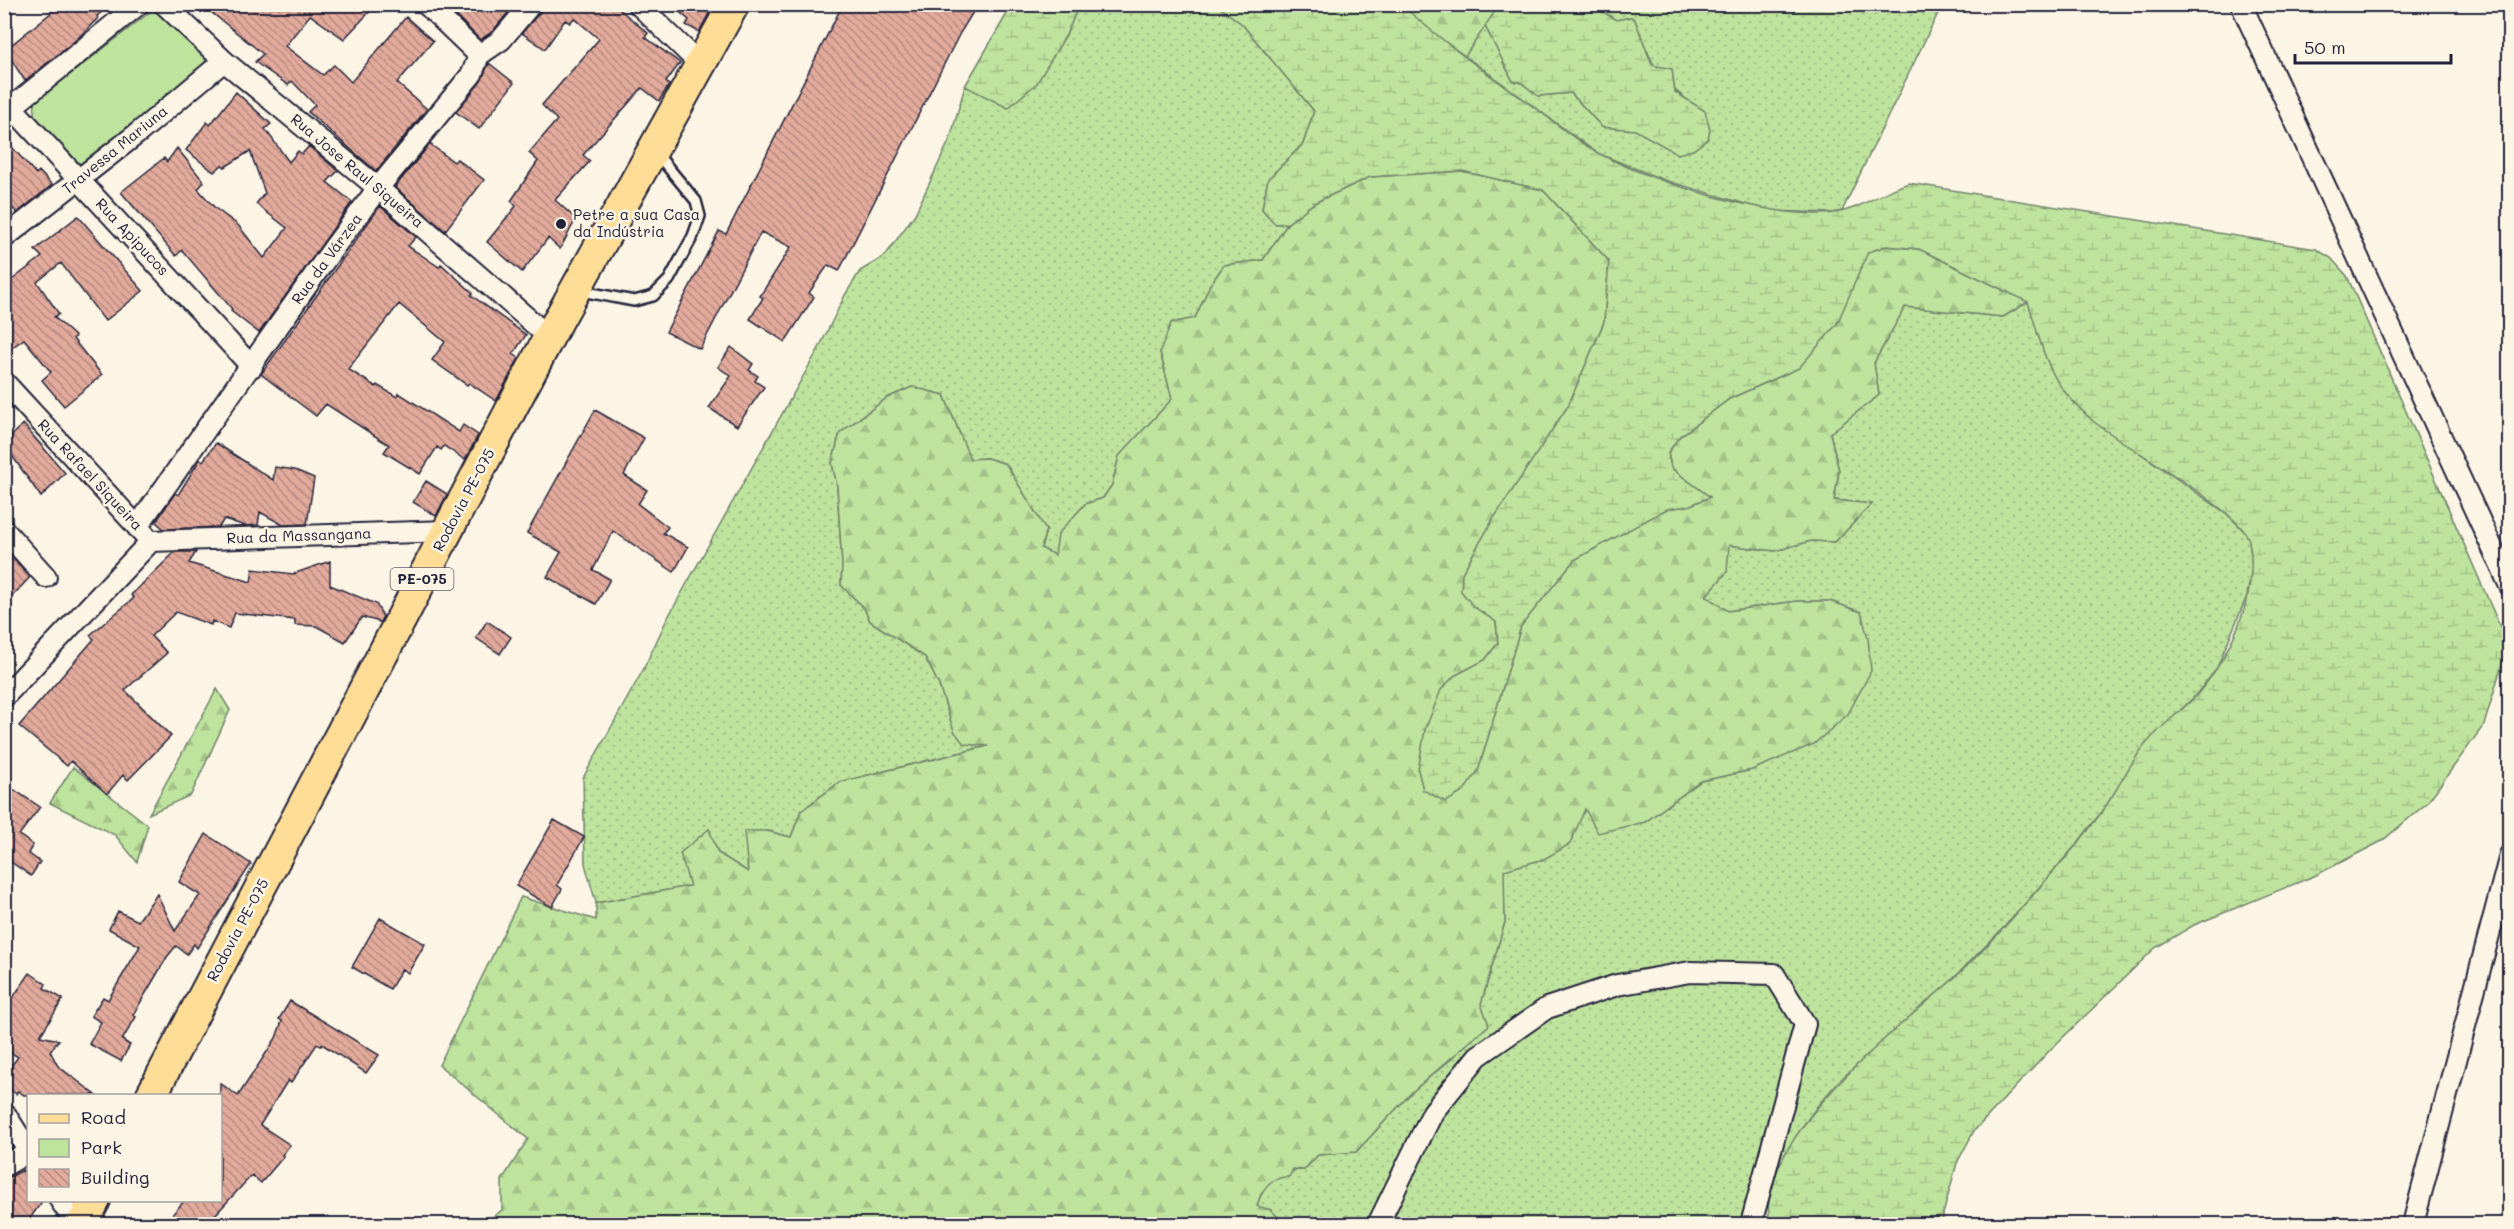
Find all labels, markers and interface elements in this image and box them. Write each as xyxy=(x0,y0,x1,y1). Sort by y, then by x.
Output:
scale bar xyxy=(2295,27,2451,65)
text: 50 m xyxy=(2304,35,2346,59)
street label: Travessa Mariuna xyxy=(57,100,171,198)
street label: Rua Jose Raul Siqueira xyxy=(287,109,428,232)
street label: Rua Apipucos xyxy=(92,193,174,279)
place label: Petre a sua Casa da Indústria xyxy=(573,204,700,241)
street label: Rua da Várzea xyxy=(286,209,366,308)
marker: Petre a sua Casa da Indústria xyxy=(554,217,568,231)
street label: Rua Rafael Siqueira xyxy=(34,414,148,534)
street label: Rodovia PE-075 xyxy=(428,444,499,555)
street label: Rua da Massangana xyxy=(226,522,372,548)
road number: PE-075 xyxy=(390,568,454,590)
street label: Rodovia PE-075 xyxy=(202,874,273,985)
legend xyxy=(27,1094,222,1202)
text: Road xyxy=(81,1105,126,1129)
text: Park xyxy=(81,1135,122,1159)
text: Building xyxy=(81,1165,149,1189)

